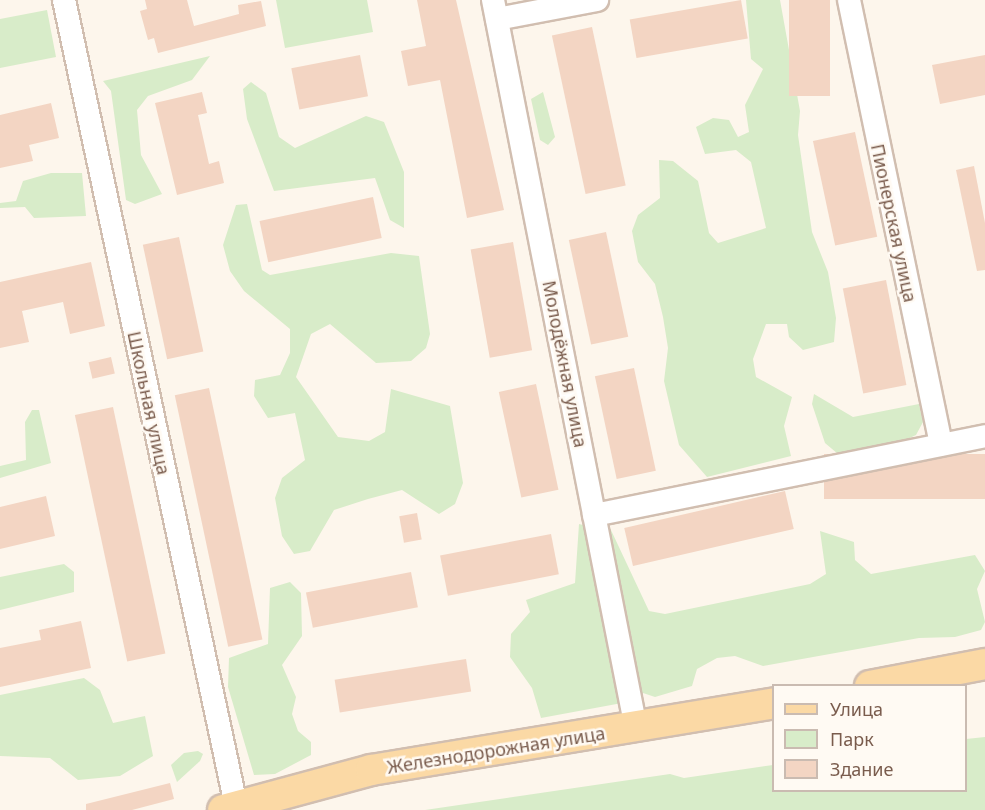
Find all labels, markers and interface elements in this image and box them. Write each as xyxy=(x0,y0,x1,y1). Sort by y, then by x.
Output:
street label: Пионерская улица xyxy=(867,142,921,304)
street label: Молодёжная улица xyxy=(538,279,592,449)
street label: Школьная улица xyxy=(123,329,175,477)
legend xyxy=(772,684,967,792)
text: Улица xyxy=(830,697,883,721)
street label: Железнодорожная улица xyxy=(385,722,607,778)
text: Парк xyxy=(830,727,874,751)
text: Здание xyxy=(830,757,893,781)

